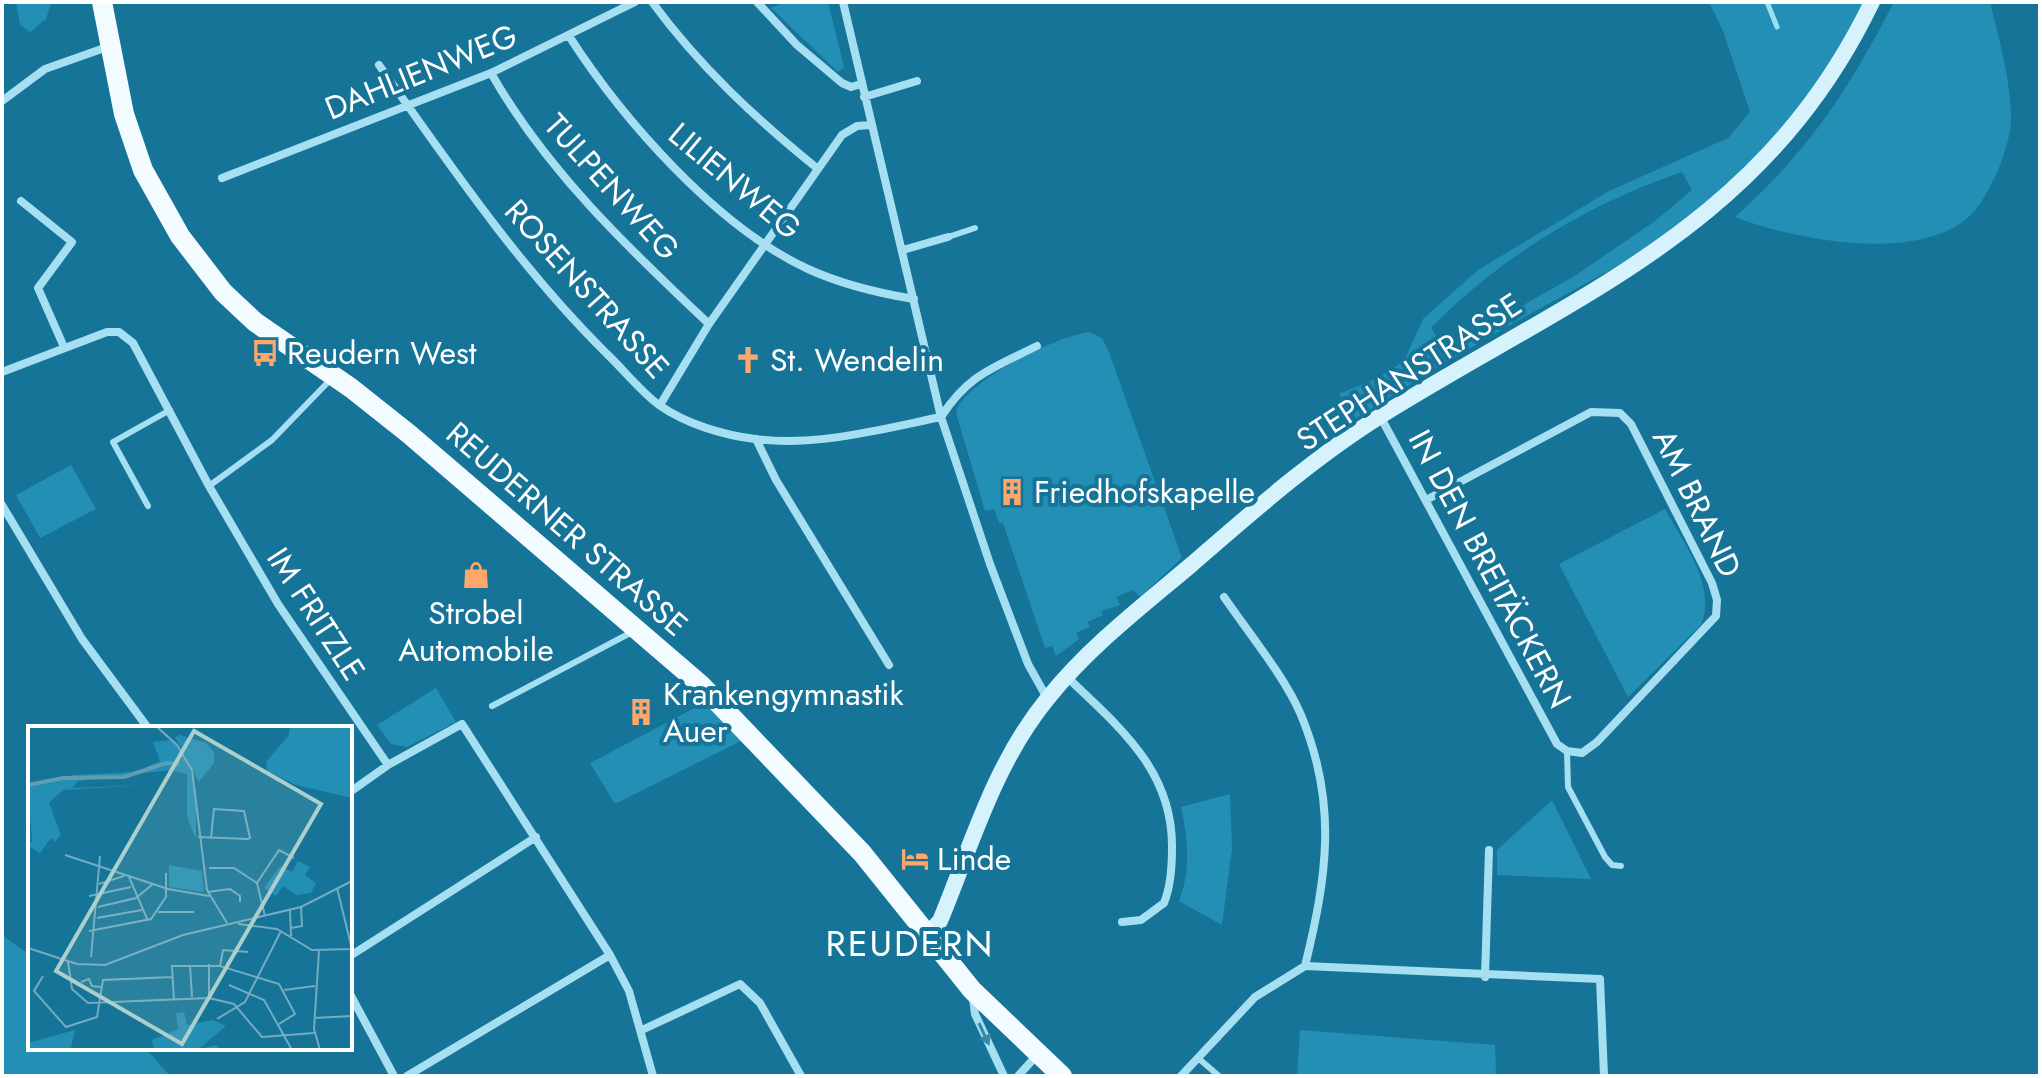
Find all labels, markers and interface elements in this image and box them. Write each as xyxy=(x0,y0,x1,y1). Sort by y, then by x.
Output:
street label: DAHLIENWEG xyxy=(318,13,524,131)
street label: TULPENWEG xyxy=(534,103,690,271)
street label: LILIENWEG xyxy=(659,112,811,250)
street label: ROSENSTRASSE xyxy=(494,189,680,389)
street label: STEPHANSTRASSE xyxy=(1287,282,1531,462)
place label: Reudern West xyxy=(287,330,477,376)
place label: St. Wendelin xyxy=(770,337,944,383)
bus stop icon: Reudern West xyxy=(250,338,280,368)
church icon: St. Wendelin xyxy=(733,345,763,375)
street label: REUDERNER STRASSE xyxy=(436,411,698,647)
street label: AM BRAND xyxy=(1641,421,1753,585)
street label: IN DEN BREITÄCKERN xyxy=(1397,422,1583,716)
place label: Friedhofskapelle xyxy=(1034,469,1255,515)
building icon: Friedhofskapelle xyxy=(997,477,1027,507)
street label: IM FRITZLE xyxy=(256,538,376,690)
shop icon: Strobel Automobile xyxy=(461,560,491,590)
place label: Strobel Automobile xyxy=(398,590,554,673)
place label: Krankengymnastik Auer xyxy=(663,671,904,754)
building icon: Krankengymnastik Auer xyxy=(626,697,656,727)
inset map xyxy=(28,726,352,1050)
place label: Linde xyxy=(937,836,1011,882)
hotel icon: Linde xyxy=(900,844,930,874)
district label: REUDERN xyxy=(826,917,994,969)
one-way arrow xyxy=(978,1022,991,1046)

